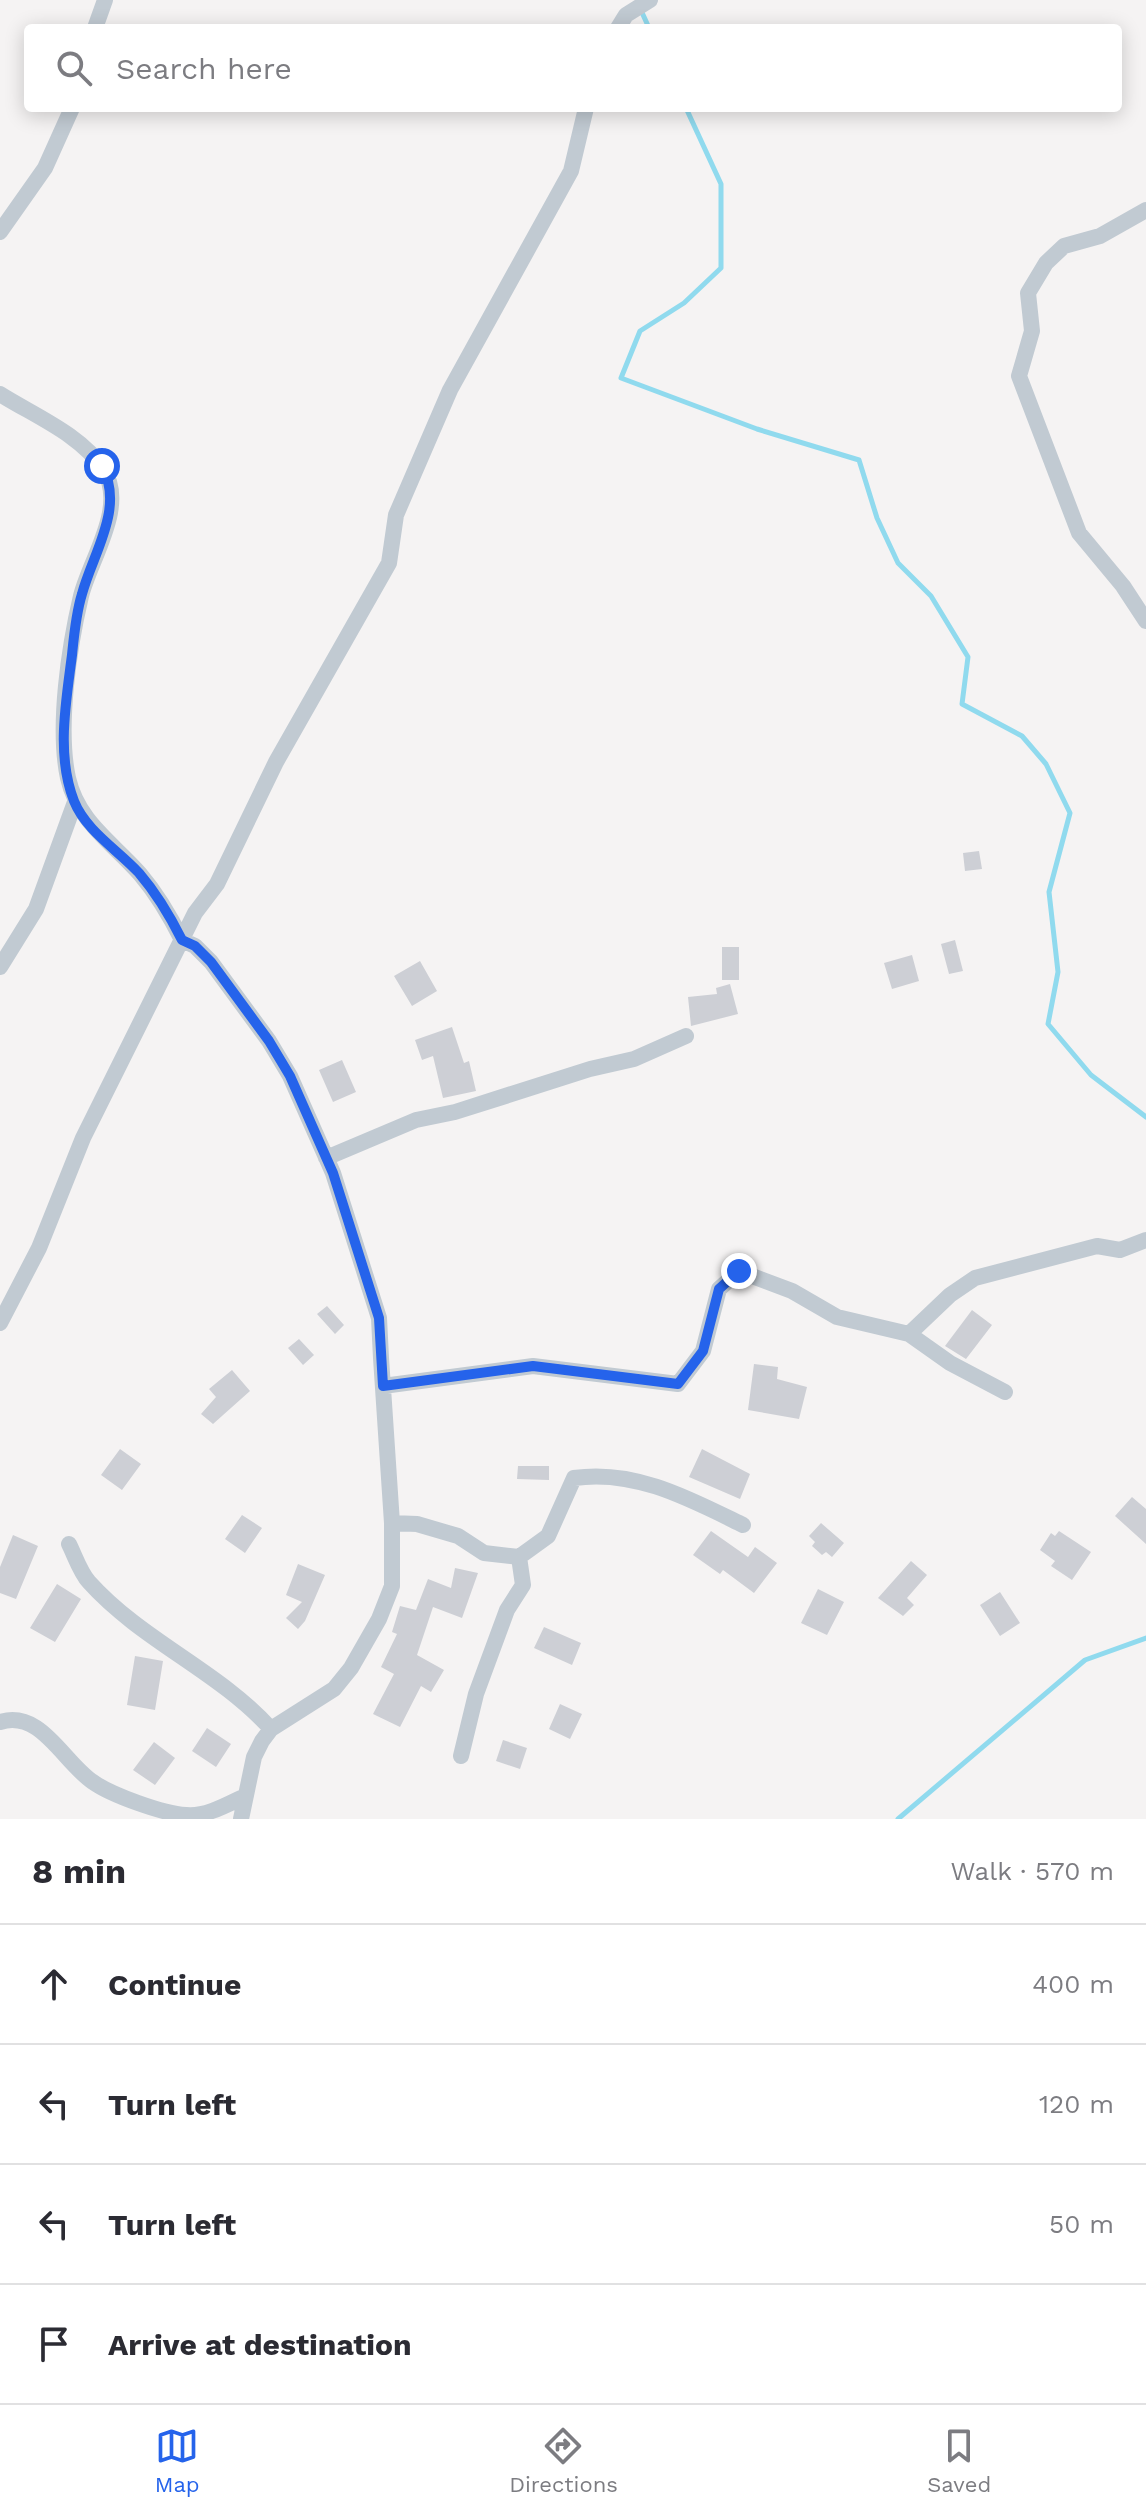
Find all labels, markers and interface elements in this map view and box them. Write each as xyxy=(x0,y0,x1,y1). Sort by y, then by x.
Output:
search box xyxy=(24,24,1122,112)
icon: search xyxy=(52,46,96,90)
text: Search here xyxy=(116,51,292,86)
route start xyxy=(84,448,120,484)
route end xyxy=(721,1253,757,1289)
text: 8 min xyxy=(32,1851,126,1891)
text: Walk · 570 m xyxy=(951,1856,1114,1886)
icon: ahead xyxy=(32,1962,76,2006)
text: Continue xyxy=(108,1967,241,2002)
text: 400 m xyxy=(1032,1969,1114,1999)
icon: left xyxy=(32,2082,76,2126)
text: Turn left xyxy=(108,2087,236,2122)
text: 120 m xyxy=(1039,2089,1114,2119)
icon: left xyxy=(32,2202,76,2246)
text: Turn left xyxy=(108,2207,236,2242)
text: 50 m xyxy=(1049,2209,1114,2239)
icon: arrive xyxy=(32,2322,76,2366)
text: Arrive at destination xyxy=(108,2327,412,2362)
tab: Map xyxy=(155,2424,200,2497)
tab: Directions xyxy=(509,2424,618,2497)
tab: Saved xyxy=(927,2424,991,2497)

